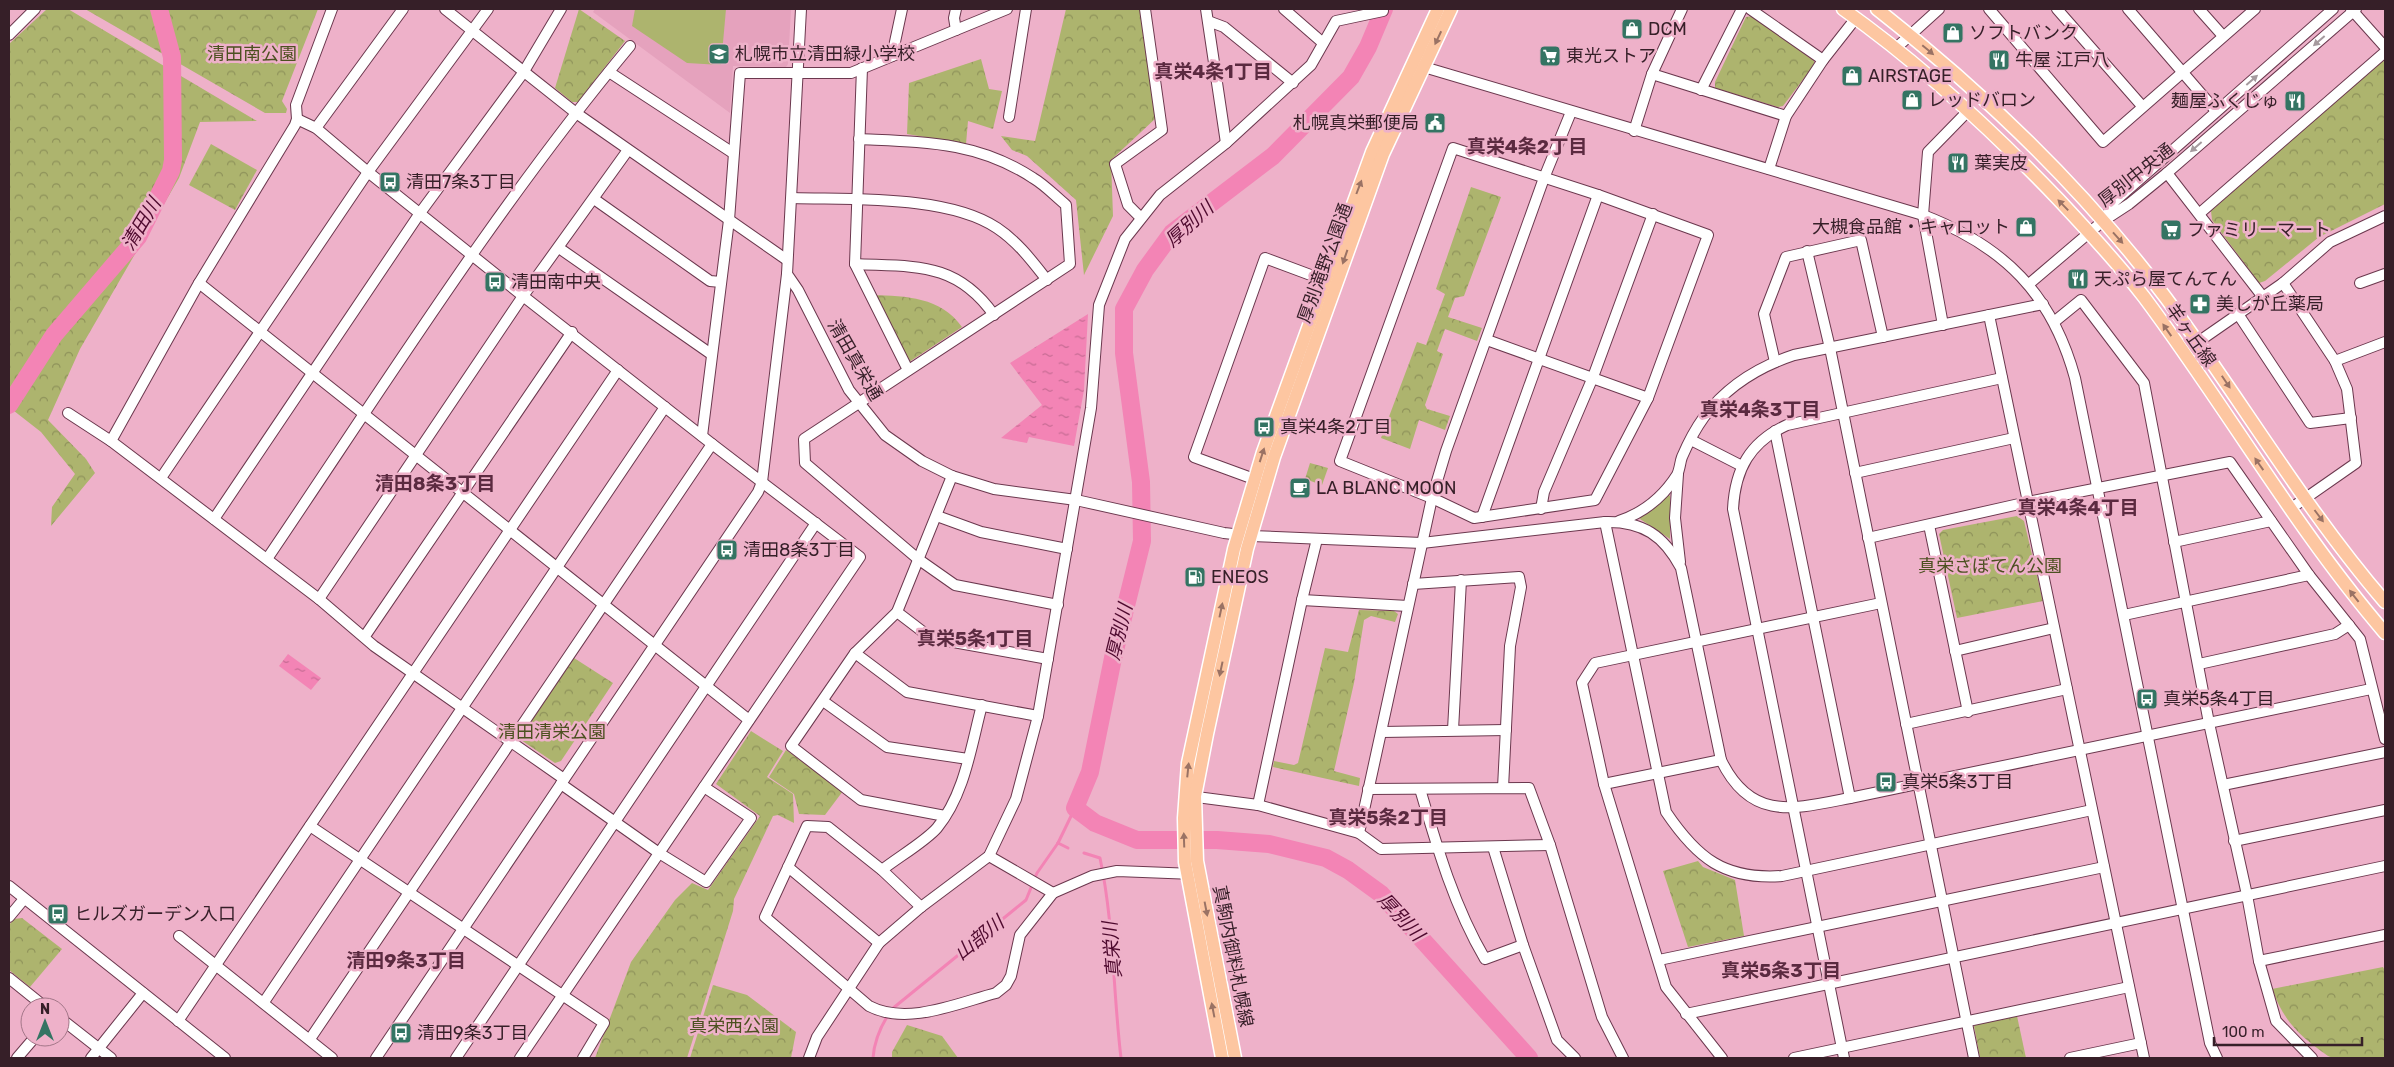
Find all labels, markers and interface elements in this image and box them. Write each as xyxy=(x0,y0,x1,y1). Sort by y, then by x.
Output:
shop icon: DCM xyxy=(1620,17,1644,41)
place label: DCM xyxy=(1648,18,1687,40)
shop icon: ソフトバンク xyxy=(1941,21,1965,45)
place label: ソフトバンク xyxy=(1969,22,2078,44)
one-way arrow xyxy=(1433,31,1441,45)
one-way arrow xyxy=(2313,35,2326,46)
school or university icon: 札幌市立清田緑小学校 xyxy=(707,42,731,66)
park label: 清田南公園 xyxy=(207,43,297,65)
place label: 札幌市立清田緑小学校 xyxy=(735,43,915,65)
supermarket icon: 東光ストア xyxy=(1538,44,1562,68)
place label: 東光ストア xyxy=(1566,45,1656,67)
one-way arrow xyxy=(1922,45,1935,56)
restaurant icon: 牛屋 江戸八 xyxy=(1987,48,2011,72)
place label: 牛屋 江戸八 xyxy=(2015,49,2109,71)
district label: 真栄4条1丁目 xyxy=(1154,60,1272,83)
shop icon: AIRSTAGE xyxy=(1840,64,1864,88)
place label: AIRSTAGE xyxy=(1868,65,1952,87)
one-way arrow xyxy=(2245,74,2257,86)
shop icon: レッドバロン xyxy=(1900,88,1924,112)
place label: レッドバロン xyxy=(1928,89,2036,111)
restaurant icon: 麺屋ふくじゅ xyxy=(2283,89,2307,113)
place label: 麺屋ふくじゅ xyxy=(2171,90,2279,112)
public building icon: 札幌真栄郵便局 xyxy=(1423,111,1447,135)
place label: 札幌真栄郵便局 xyxy=(1293,112,1419,134)
district label: 真栄4条2丁目 xyxy=(1467,135,1587,158)
street label: 厚別中央通 xyxy=(2094,139,2178,211)
one-way arrow xyxy=(2190,142,2203,153)
restaurant icon: 葉実皮 xyxy=(1946,151,1970,175)
place label: 葉実皮 xyxy=(1974,152,2028,174)
bus stop icon: 清田7条3丁目 xyxy=(378,170,402,194)
place label: 清田7条3丁目 xyxy=(406,171,516,193)
one-way arrow xyxy=(1355,180,1363,194)
water label: 清田川 xyxy=(116,192,167,254)
water label: 厚別川 xyxy=(1160,195,1219,252)
one-way arrow xyxy=(2057,199,2069,211)
street label: 厚別滝野公園通 xyxy=(1293,200,1357,326)
shop icon: 大槻食品館・キャロット xyxy=(2014,215,2038,239)
place label: 大槻食品館・キャロット xyxy=(1812,216,2010,238)
supermarket icon: ファミリーマート xyxy=(2159,218,2183,242)
place label: ファミリーマート xyxy=(2187,219,2331,241)
one-way arrow xyxy=(2113,232,2124,245)
one-way arrow xyxy=(1340,250,1348,265)
restaurant icon: 天ぷら屋てんてん xyxy=(2066,267,2090,291)
place label: 天ぷら屋てんてん xyxy=(2094,268,2237,290)
bus stop icon: 清田南中央 xyxy=(483,270,507,294)
place label: 清田南中央 xyxy=(511,271,601,293)
pharmacy icon: 美しが丘薬局 xyxy=(2188,292,2212,316)
place label: 美しが丘薬局 xyxy=(2216,293,2324,315)
street label: 羊ヶ丘線 xyxy=(2161,299,2221,371)
street label: 清田真栄通 xyxy=(823,316,887,404)
one-way arrow xyxy=(2162,323,2172,337)
one-way arrow xyxy=(2221,376,2231,389)
district label: 真栄4条3丁目 xyxy=(1700,398,1820,421)
bus stop icon: 真栄4条2丁目 xyxy=(1252,415,1276,439)
place label: 真栄4条2丁目 xyxy=(1280,416,1392,438)
one-way arrow xyxy=(1258,447,1266,462)
one-way arrow xyxy=(2254,457,2264,471)
district label: 清田8条3丁目 xyxy=(375,472,495,495)
cafe icon: LA BLANC MOON xyxy=(1288,476,1312,500)
place label: LA BLANC MOON xyxy=(1316,477,1456,499)
district label: 真栄4条4丁目 xyxy=(2018,496,2138,519)
one-way arrow xyxy=(2313,509,2324,522)
bus stop icon: 清田8条3丁目 xyxy=(715,538,739,562)
place label: 清田8条3丁目 xyxy=(743,539,855,561)
park label: 真栄さぼてん公園 xyxy=(1918,555,2062,577)
fuel station icon: ENEOS xyxy=(1183,565,1207,589)
place label: ENEOS xyxy=(1211,566,1269,588)
one-way arrow xyxy=(2348,589,2359,602)
water label: 厚別川 xyxy=(1101,600,1138,662)
one-way arrow xyxy=(1217,603,1225,618)
district label: 真栄5条1丁目 xyxy=(917,627,1033,650)
one-way arrow xyxy=(1217,661,1225,676)
bus stop icon: 真栄5条4丁目 xyxy=(2135,687,2159,711)
place label: 真栄5条4丁目 xyxy=(2163,688,2275,710)
park label: 清田清栄公園 xyxy=(498,721,606,743)
one-way arrow xyxy=(1184,761,1192,777)
bus stop icon: 真栄5条3丁目 xyxy=(1874,770,1898,794)
place label: 真栄5条3丁目 xyxy=(1902,771,2014,793)
district label: 真栄5条2丁目 xyxy=(1328,806,1448,829)
one-way arrow xyxy=(1180,832,1188,848)
street label: 真駒内御料札幌線 xyxy=(1208,883,1258,1029)
water label: 厚別川 xyxy=(1373,888,1430,947)
one-way arrow xyxy=(1202,901,1210,917)
bus stop icon: ヒルズガーデン入口 xyxy=(46,902,70,926)
place label: ヒルズガーデン入口 xyxy=(74,903,236,925)
water label: 山部川 xyxy=(950,910,1010,965)
water label: 真栄川 xyxy=(1098,919,1126,979)
district label: 清田9条3丁目 xyxy=(346,949,466,972)
district label: 真栄5条3丁目 xyxy=(1721,959,1841,982)
north arrow xyxy=(20,997,70,1047)
text: N xyxy=(40,1001,50,1018)
one-way arrow xyxy=(1208,1002,1216,1018)
scale bar xyxy=(2214,1014,2362,1046)
park label: 真栄西公園 xyxy=(689,1015,779,1037)
bus stop icon: 清田9条3丁目 xyxy=(389,1021,413,1045)
place label: 清田9条3丁目 xyxy=(417,1022,529,1044)
text: 100 m xyxy=(2222,1023,2264,1041)

